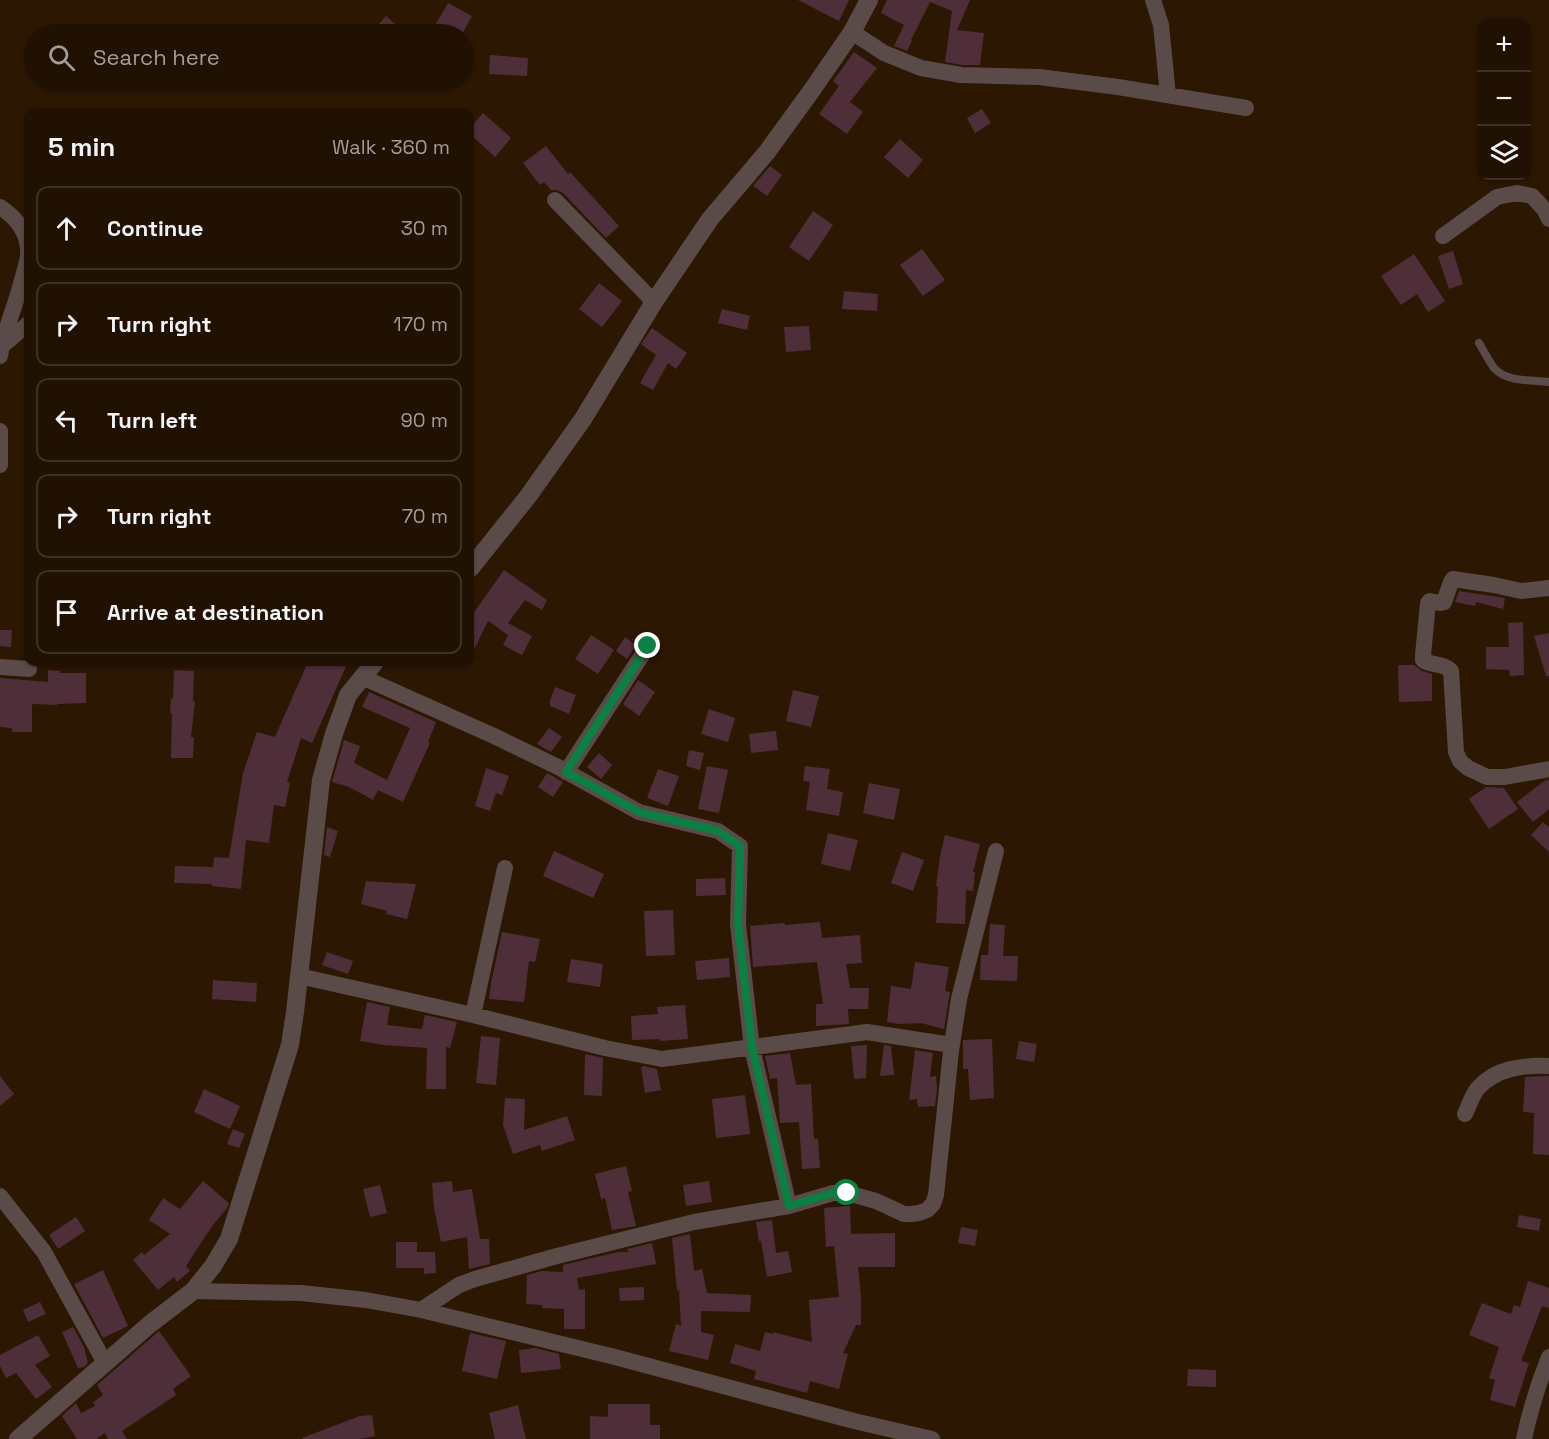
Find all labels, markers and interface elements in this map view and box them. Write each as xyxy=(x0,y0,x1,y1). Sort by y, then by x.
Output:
map controls xyxy=(1477,18,1531,180)
button: + xyxy=(1477,18,1531,72)
search box xyxy=(24,24,474,90)
icon: search xyxy=(45,41,78,74)
text: Search here xyxy=(93,43,220,71)
button: − xyxy=(1477,72,1531,126)
button: layers xyxy=(1477,126,1531,180)
text: 5 min xyxy=(48,130,115,164)
text: Walk · 360 m xyxy=(332,134,450,160)
icon: ahead xyxy=(50,212,83,245)
text: Continue xyxy=(107,214,203,242)
text: 30 m xyxy=(401,215,448,241)
icon: right xyxy=(50,308,83,341)
text: Turn right xyxy=(107,310,212,338)
text: 170 m xyxy=(393,311,448,337)
icon: left xyxy=(50,404,83,437)
text: Turn left xyxy=(107,406,197,434)
text: 90 m xyxy=(401,407,448,433)
icon: right xyxy=(50,500,83,533)
text: Turn right xyxy=(107,502,212,530)
text: 70 m xyxy=(402,503,448,529)
icon: arrive xyxy=(50,596,83,629)
text: Arrive at destination xyxy=(107,598,324,626)
route end xyxy=(634,632,660,658)
route start xyxy=(833,1179,859,1205)

